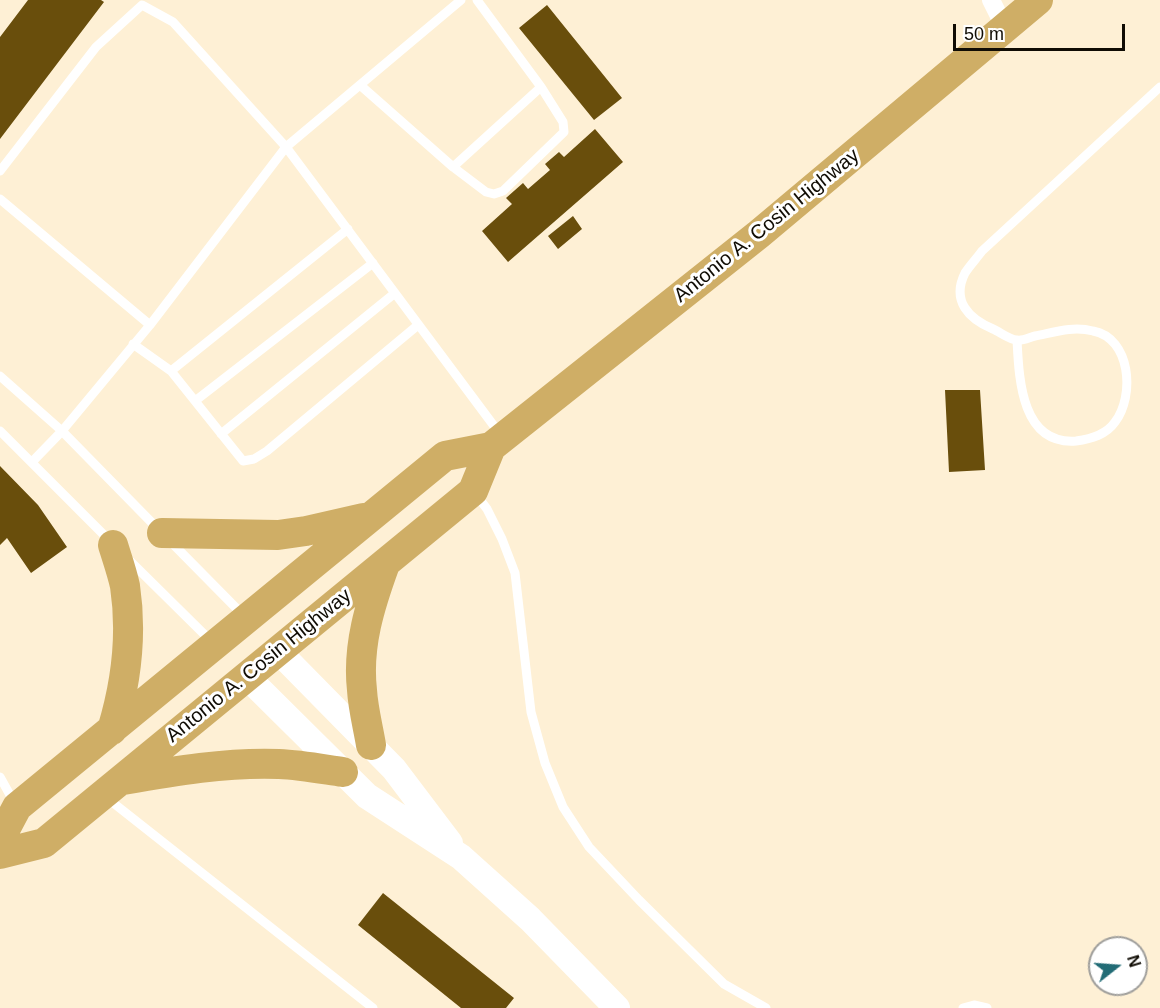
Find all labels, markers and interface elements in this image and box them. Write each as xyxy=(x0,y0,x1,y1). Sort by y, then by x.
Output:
scale bar xyxy=(956,12,1128,50)
text: 50 m xyxy=(964,24,1004,44)
street label: Antonio A. Cosin Highway xyxy=(670,144,864,308)
street label: Antonio A. Cosin Highway xyxy=(162,584,356,748)
north arrow xyxy=(1088,936,1148,996)
text: N xyxy=(1124,953,1144,969)

